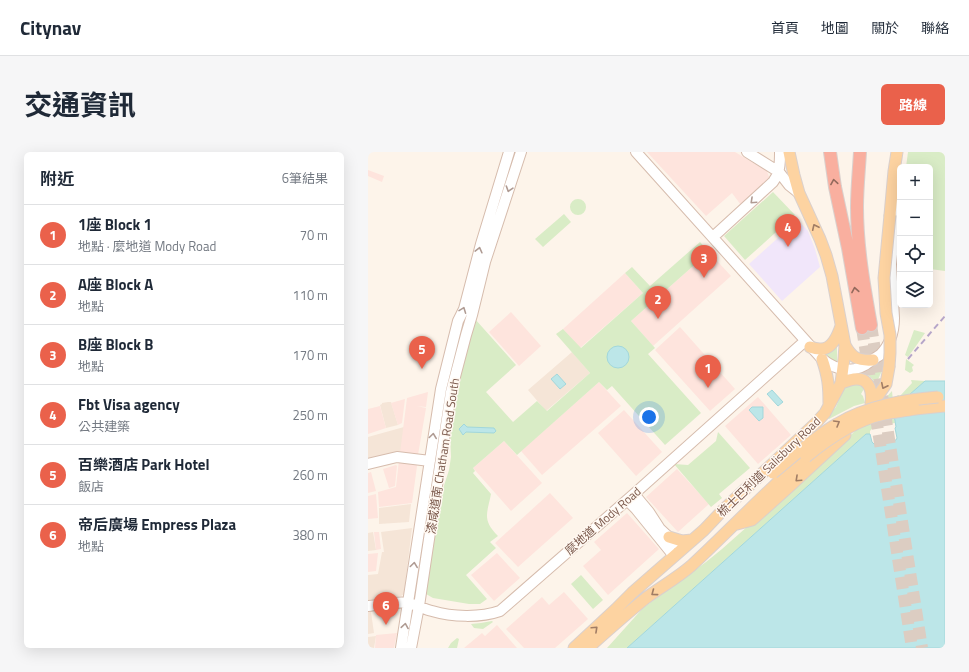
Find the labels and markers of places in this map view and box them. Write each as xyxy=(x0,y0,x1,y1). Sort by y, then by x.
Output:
pin: 4 xyxy=(775,214,801,247)
pin: 3 xyxy=(691,245,717,278)
pin: 2 xyxy=(645,286,671,319)
pin: 5 xyxy=(409,336,435,369)
pin: 1 xyxy=(695,355,721,388)
pin: 6 xyxy=(373,592,399,625)

